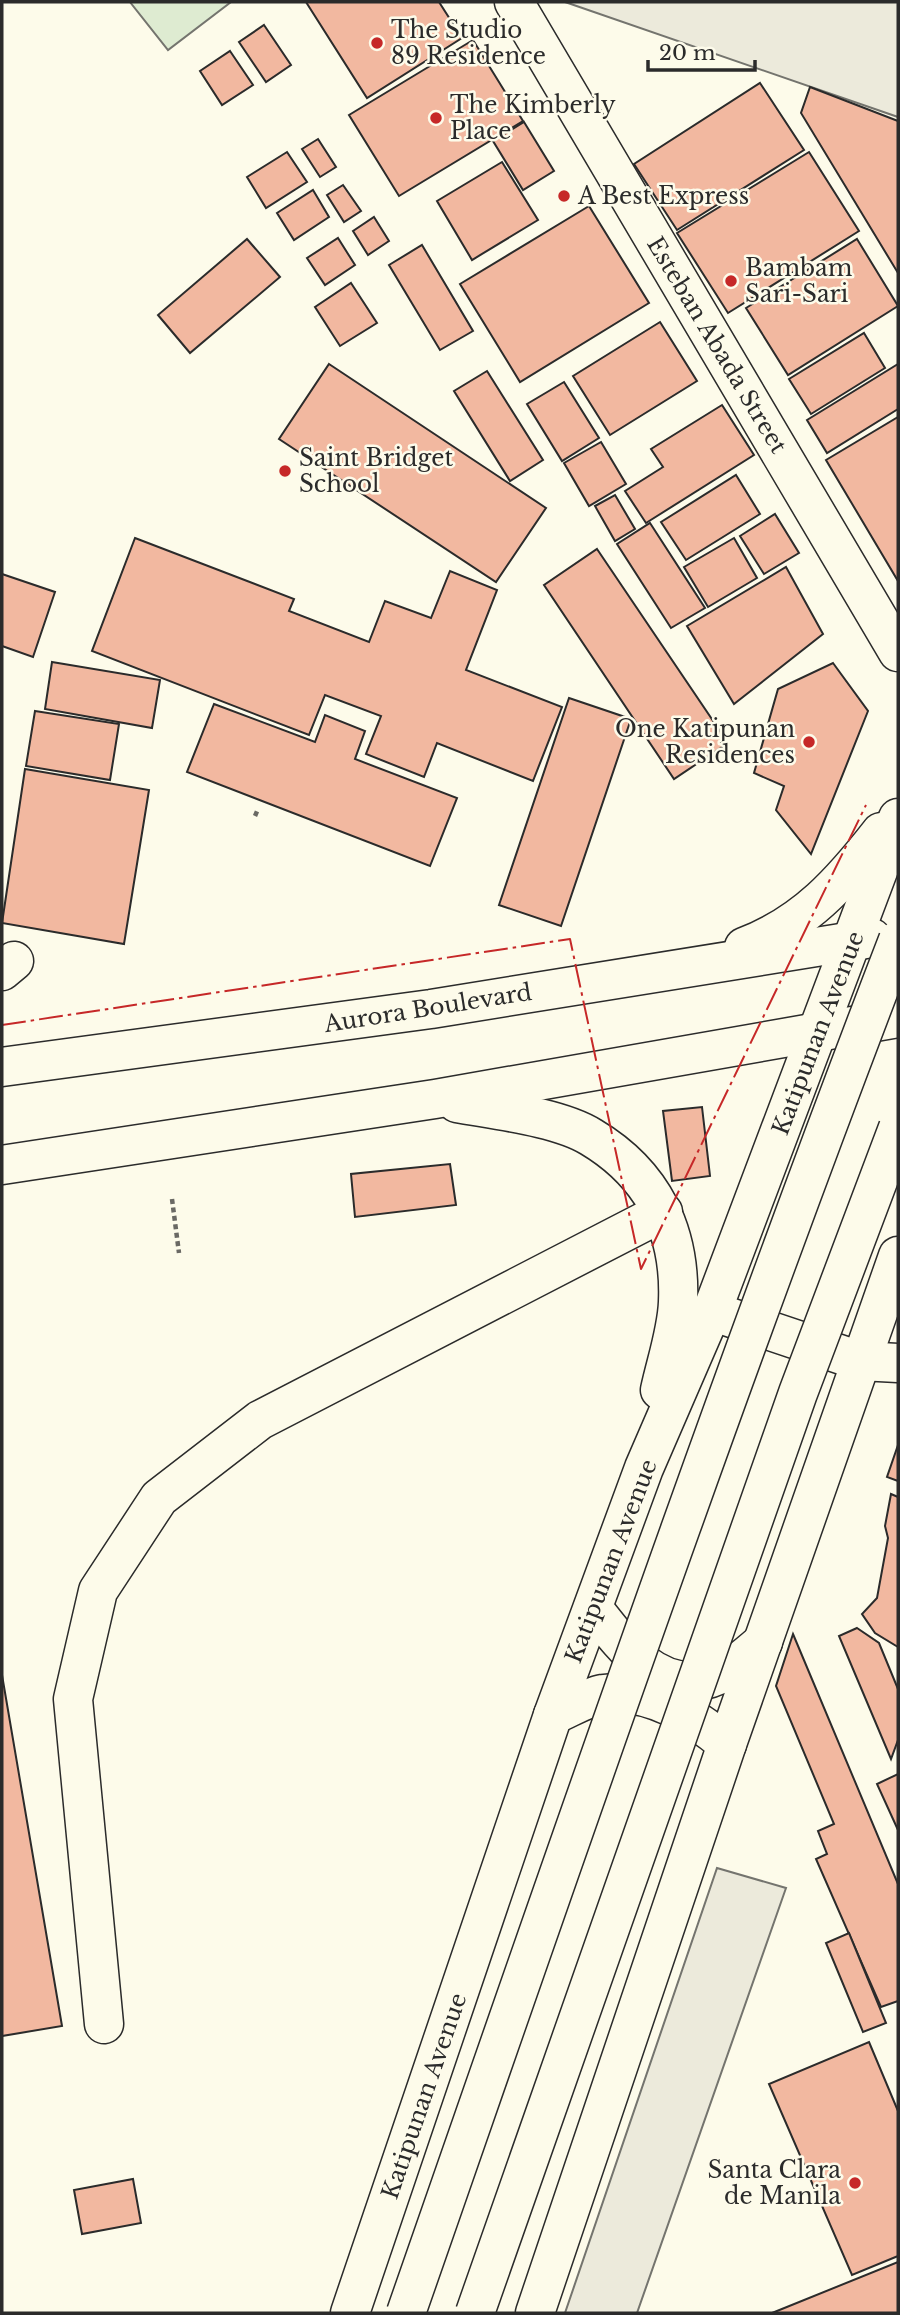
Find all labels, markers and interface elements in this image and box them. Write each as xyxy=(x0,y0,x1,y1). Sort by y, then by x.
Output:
place label: The Studio 89 Residence xyxy=(391,16,546,70)
scale bar xyxy=(648,28,755,72)
marker: The Studio 89 Residence xyxy=(369,35,385,51)
text: 20 m xyxy=(659,40,716,66)
place label: The Kimberly Place xyxy=(450,91,616,145)
marker: The Kimberly Place xyxy=(428,110,444,126)
place label: A Best Express xyxy=(577,182,749,210)
marker: A Best Express xyxy=(556,188,572,204)
street label: Esteban Abada Street xyxy=(641,232,793,459)
place label: Bambam Sari-Sari xyxy=(745,254,853,308)
marker: Bambam Sari-Sari xyxy=(723,273,739,289)
place label: Saint Bridget School xyxy=(299,444,453,498)
marker: Saint Bridget School xyxy=(277,463,293,479)
place label: One Katipunan Residences xyxy=(615,715,795,769)
marker: One Katipunan Residences xyxy=(801,734,817,750)
street label: Katipunan Avenue xyxy=(766,927,870,1139)
street label: Aurora Boulevard xyxy=(321,978,534,1038)
street label: Katipunan Avenue xyxy=(559,1455,663,1667)
street label: Katipunan Avenue xyxy=(376,1989,472,2203)
place label: Santa Clara de Manila xyxy=(707,2156,841,2210)
marker: Santa Clara de Manila xyxy=(847,2175,863,2191)

